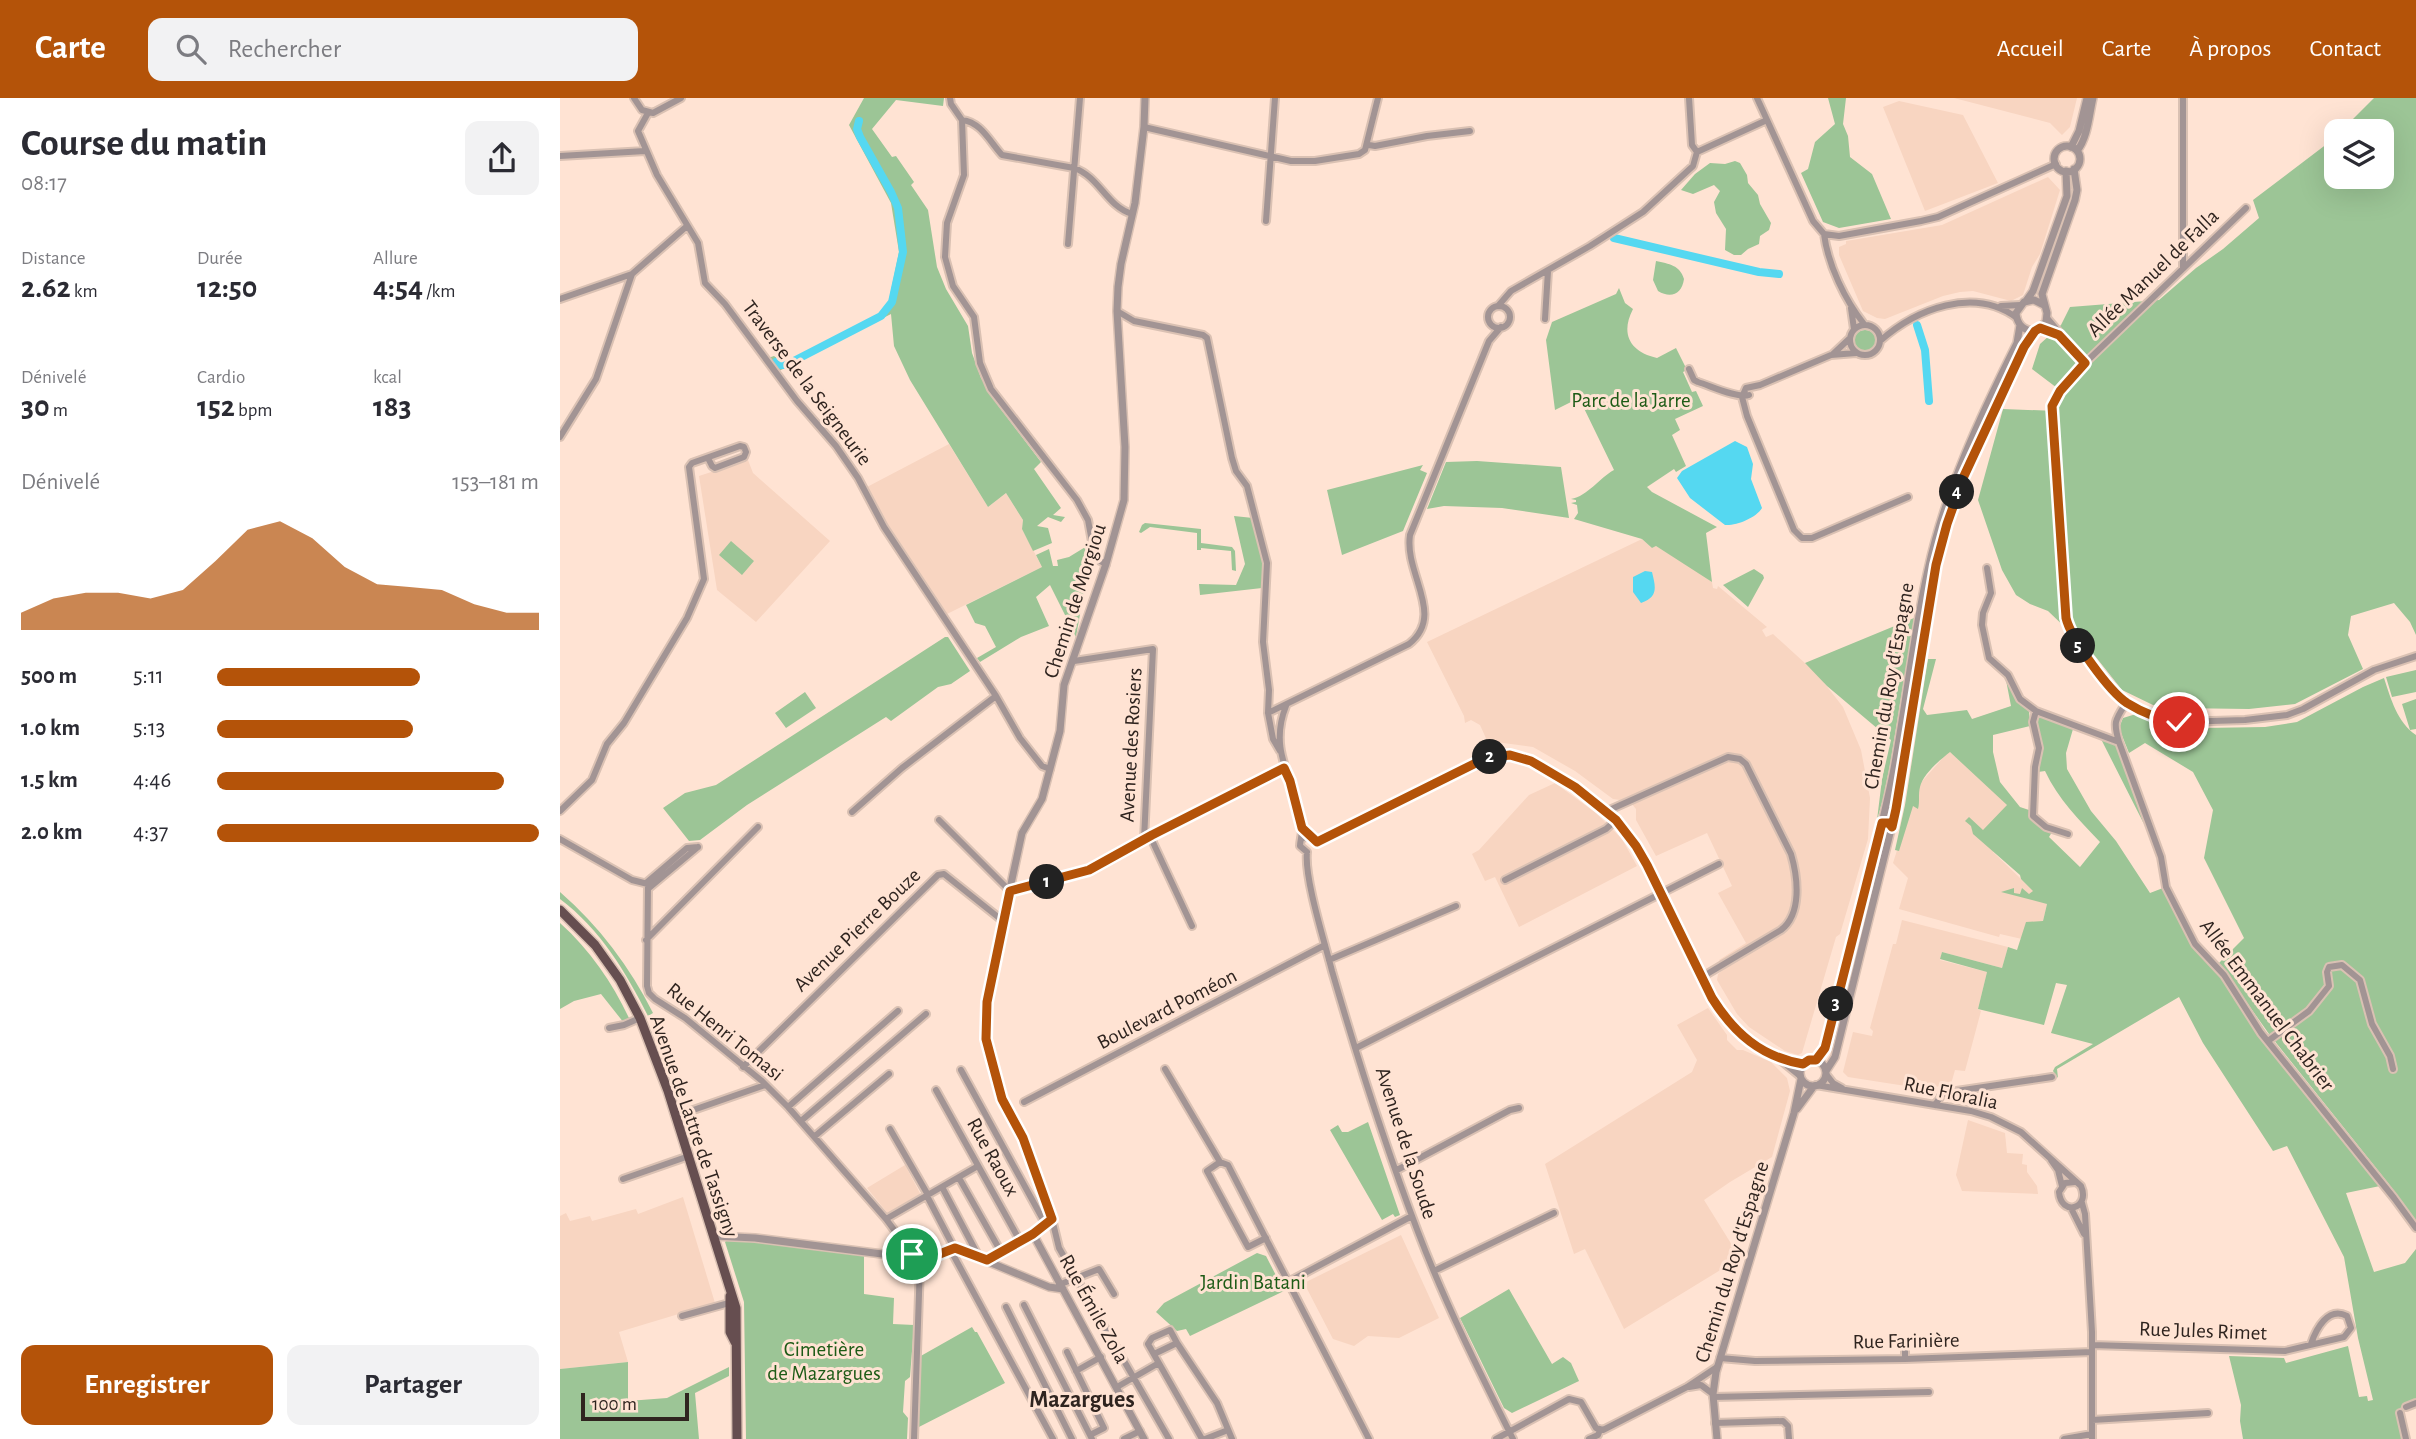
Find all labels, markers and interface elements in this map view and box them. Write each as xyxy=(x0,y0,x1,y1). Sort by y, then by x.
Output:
search box xyxy=(148,18,638,81)
icon: search xyxy=(172,30,210,68)
text: Carte xyxy=(35,32,106,65)
text: Rechercher xyxy=(228,36,341,62)
text: Accueil xyxy=(1997,37,2064,61)
text: Carte xyxy=(2102,37,2151,61)
text: À propos xyxy=(2189,37,2271,61)
text: Contact xyxy=(2309,37,2381,61)
map controls xyxy=(2324,119,2394,189)
button: layers xyxy=(2324,119,2394,189)
button: share xyxy=(465,121,539,195)
text: Course du matin xyxy=(21,125,267,163)
text: 08:17 xyxy=(21,172,67,195)
street label: Allée Manuel de Falla xyxy=(2083,205,2223,341)
text: Distance xyxy=(21,249,85,268)
text: Durée xyxy=(197,249,242,268)
text: Allure xyxy=(373,249,418,268)
text: 2.62 xyxy=(21,273,71,303)
text: 12:50 xyxy=(197,273,257,303)
text: 4:54 xyxy=(373,273,423,303)
text: km xyxy=(71,282,98,301)
text: /km xyxy=(423,282,455,301)
street label: Traverse de la Seigneurie xyxy=(738,297,876,469)
text: Dénivelé xyxy=(21,368,86,387)
text: Cardio xyxy=(197,368,245,387)
text: kcal xyxy=(373,368,402,387)
park label: Parc de la Jarre xyxy=(1571,390,1691,411)
text: 30 xyxy=(21,392,50,422)
text: 152 xyxy=(197,392,235,422)
text: 183 xyxy=(373,392,412,422)
text: m xyxy=(50,401,68,420)
text: bpm xyxy=(235,401,272,420)
text: Dénivelé xyxy=(21,471,100,494)
text: 153–181 m xyxy=(452,471,539,494)
pin: 4 xyxy=(1940,474,1974,510)
text: 4 xyxy=(1952,482,1961,501)
street label: Chemin de Morgiou xyxy=(1040,521,1110,681)
street label: Chemin du Roy d'Espagne xyxy=(1860,581,1918,791)
pin: 5 xyxy=(2060,628,2096,664)
text: 5 xyxy=(2073,636,2082,655)
text: 500 m xyxy=(21,665,77,688)
text: 5:11 xyxy=(133,665,164,688)
street label: Avenue des Rosiers xyxy=(1116,667,1146,823)
pin xyxy=(2149,692,2209,752)
icon: check xyxy=(2160,703,2198,741)
text: 1.0 km xyxy=(21,717,80,740)
text: 5:13 xyxy=(133,717,165,740)
pin: 2 xyxy=(1472,740,1508,774)
text: 2 xyxy=(1485,747,1494,766)
text: 1.5 km xyxy=(21,769,78,792)
text: 4:46 xyxy=(133,769,171,792)
text: 2.0 km xyxy=(21,821,83,844)
text: 4:37 xyxy=(133,821,168,844)
street label: Avenue Pierre Bouze xyxy=(790,864,924,996)
pin: 1 xyxy=(1030,864,1064,900)
text: 1 xyxy=(1043,872,1050,891)
street label: Allée Emmanuel Chabrier xyxy=(2196,915,2338,1095)
street label: Boulevard Poméon xyxy=(1094,965,1240,1053)
street label: Rue Henri Tomasi xyxy=(663,979,787,1085)
pin: 3 xyxy=(1818,986,1854,1021)
text: 3 xyxy=(1831,994,1840,1013)
street label: Avenue de Lattre de Tassigny xyxy=(646,1012,742,1240)
street label: Avenue de la Soude xyxy=(1372,1065,1440,1221)
street label: Rue Floralia xyxy=(1902,1073,2000,1113)
street label: Rue Raoux xyxy=(963,1114,1023,1200)
street label: Chemin du Roy d'Espagne xyxy=(1691,1159,1773,1365)
pin xyxy=(882,1224,942,1284)
icon: arrive xyxy=(893,1235,931,1273)
street label: Rue Émile Zola xyxy=(1056,1250,1134,1367)
park label: Jardin Batani xyxy=(1200,1272,1306,1293)
street label: Rue Jules Rimet xyxy=(2139,1318,2268,1344)
street label: Rue Farinière xyxy=(1852,1330,1960,1352)
park label: Cimetière de Mazargues xyxy=(767,1339,881,1384)
button: Enregistrer xyxy=(21,1345,273,1425)
button: Partager xyxy=(287,1345,539,1425)
district label: Mazargues xyxy=(1029,1388,1135,1412)
scale bar xyxy=(581,1390,690,1422)
text: 100 m xyxy=(592,1395,637,1414)

